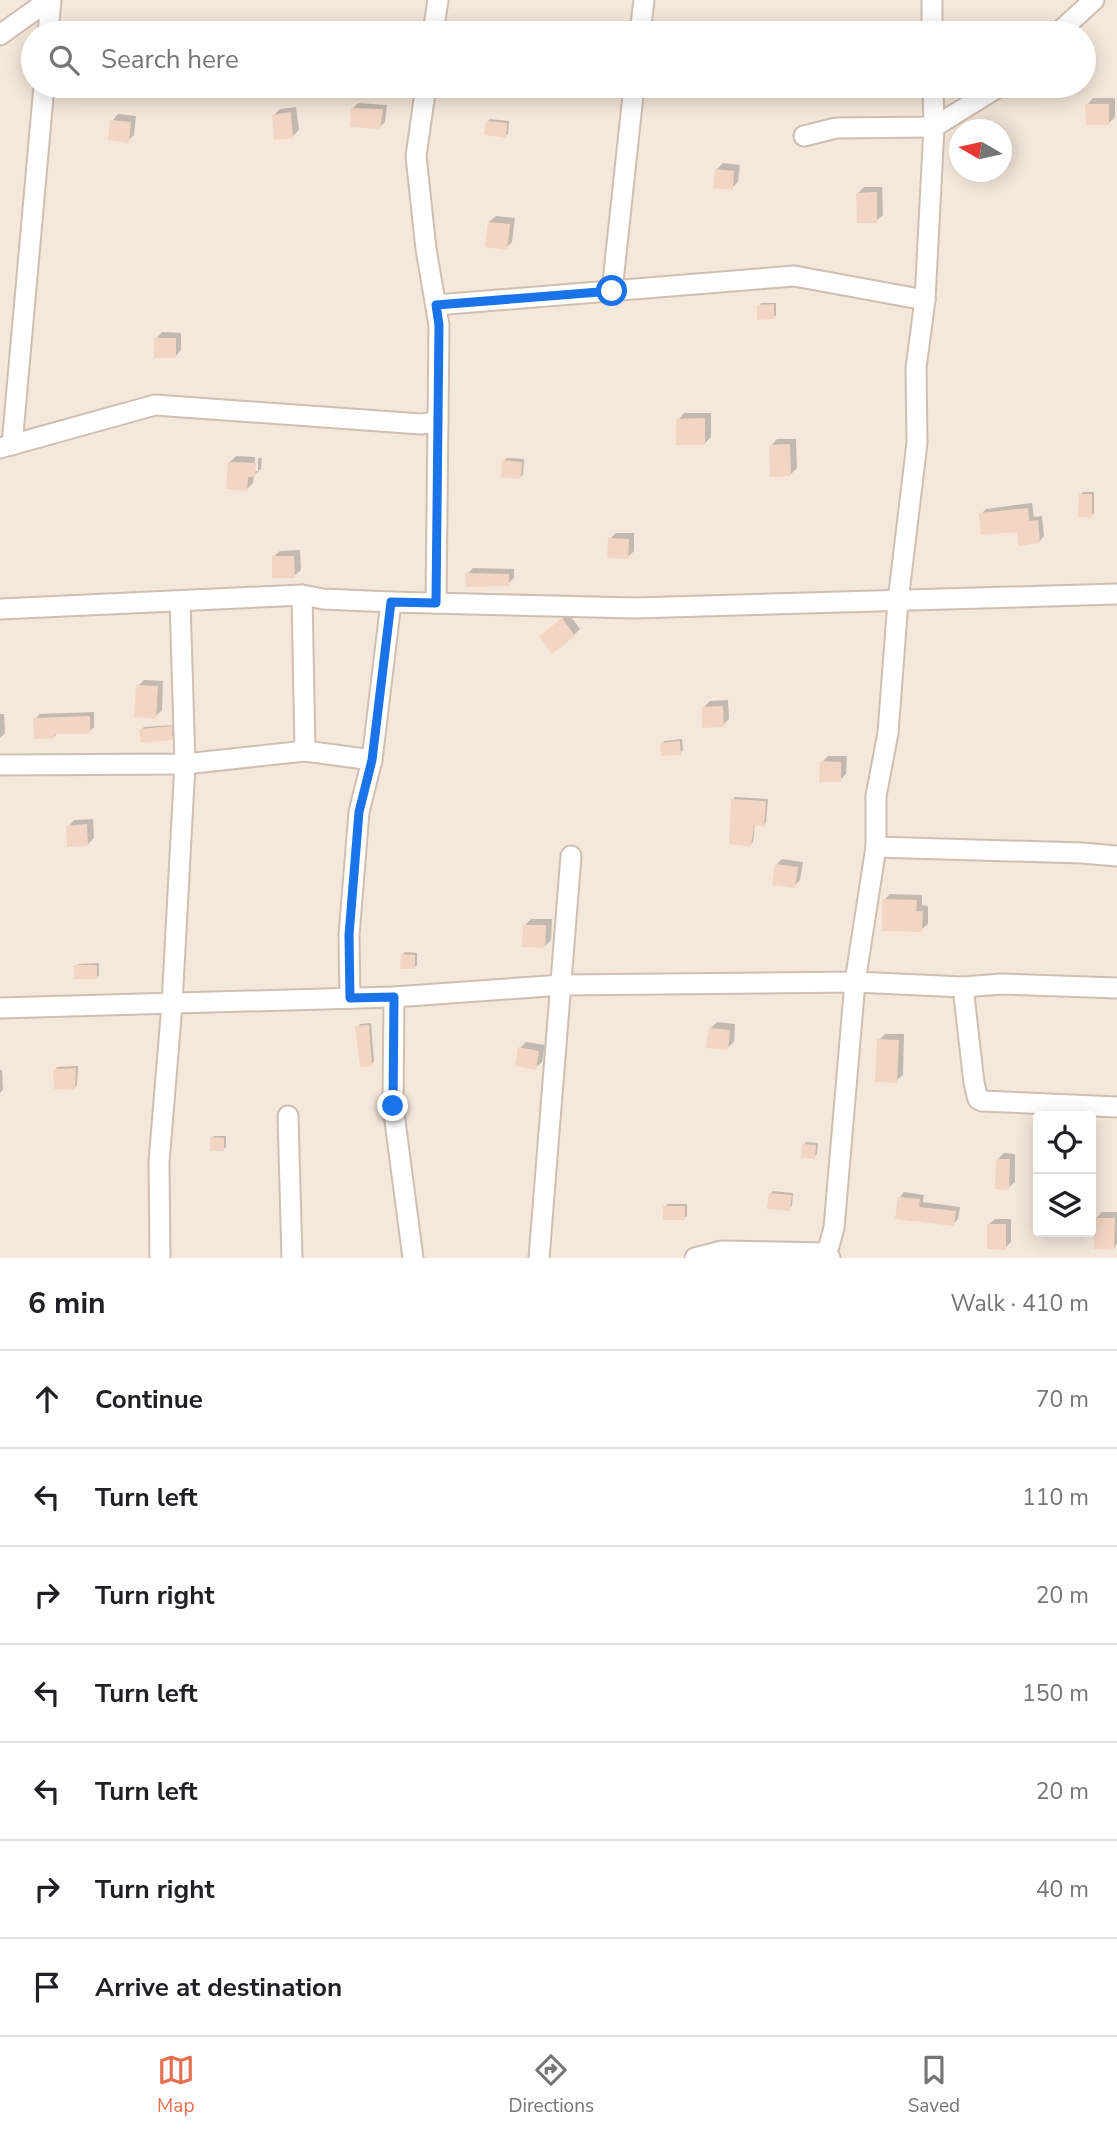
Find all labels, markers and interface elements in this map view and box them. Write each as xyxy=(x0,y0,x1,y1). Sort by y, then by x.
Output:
search box xyxy=(21,21,1096,98)
icon: search xyxy=(45,41,83,79)
text: Search here xyxy=(101,42,239,77)
north arrow xyxy=(949,119,1012,182)
route start xyxy=(596,275,627,306)
route end xyxy=(377,1090,408,1121)
map controls xyxy=(1033,1111,1096,1237)
button: locate xyxy=(1033,1111,1096,1174)
button: layers xyxy=(1033,1174,1096,1237)
text: 6 min xyxy=(28,1283,106,1324)
text: Walk · 410 m xyxy=(950,1288,1089,1319)
icon: ahead xyxy=(28,1380,66,1418)
text: Continue xyxy=(95,1382,203,1417)
text: 70 m xyxy=(1036,1384,1089,1415)
icon: left xyxy=(28,1478,66,1516)
text: Turn left xyxy=(95,1480,198,1515)
text: 110 m xyxy=(1022,1482,1089,1513)
icon: right xyxy=(28,1576,66,1614)
text: Turn right xyxy=(95,1578,214,1613)
text: 20 m xyxy=(1036,1580,1089,1611)
icon: left xyxy=(28,1674,66,1712)
text: Turn left xyxy=(95,1676,198,1711)
text: 150 m xyxy=(1022,1678,1089,1709)
icon: left xyxy=(28,1772,66,1810)
text: Turn left xyxy=(95,1774,198,1809)
text: 20 m xyxy=(1036,1776,1089,1807)
icon: right xyxy=(28,1870,66,1908)
text: Turn right xyxy=(95,1872,214,1907)
text: 40 m xyxy=(1036,1874,1089,1905)
icon: arrive xyxy=(28,1968,66,2006)
text: Arrive at destination xyxy=(95,1970,342,2005)
tab: Map xyxy=(157,2051,195,2119)
tab: Directions xyxy=(508,2051,594,2119)
tab: Saved xyxy=(908,2051,960,2119)

